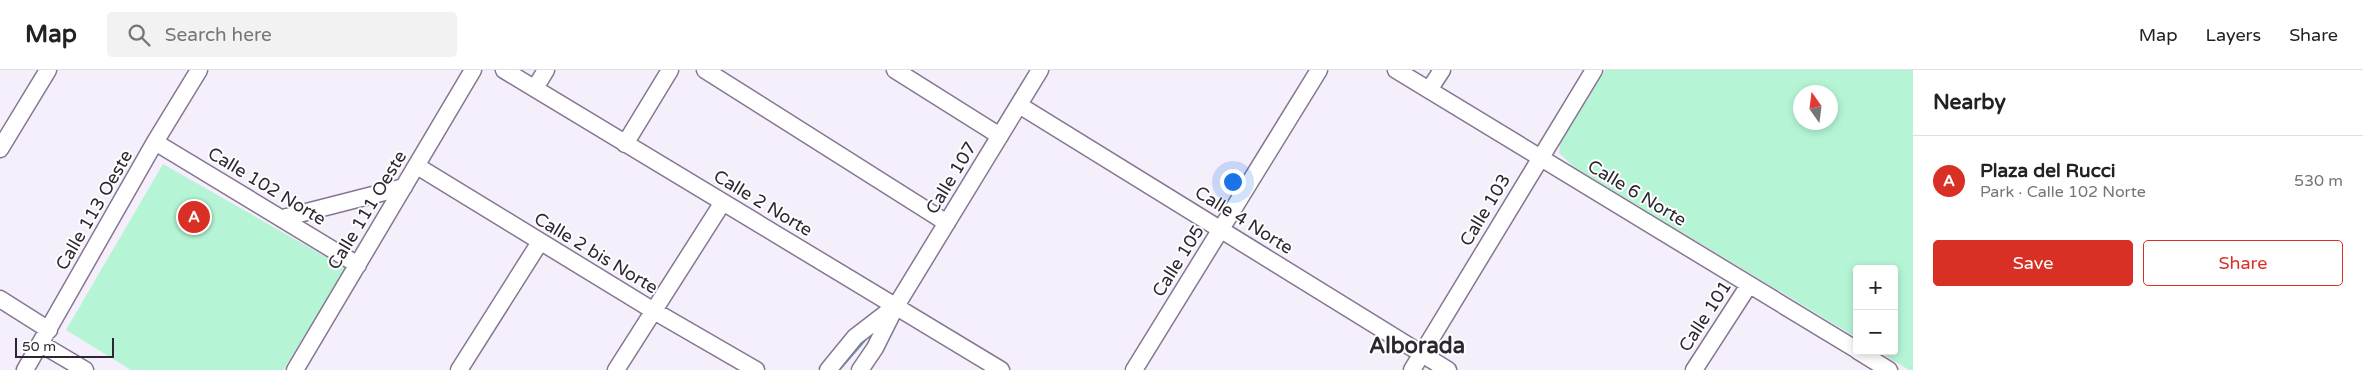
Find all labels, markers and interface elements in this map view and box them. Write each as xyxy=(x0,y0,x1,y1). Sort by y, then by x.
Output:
search box xyxy=(107,12,457,57)
text: Map xyxy=(25,20,77,49)
icon: search xyxy=(125,21,153,49)
text: Search here xyxy=(165,24,272,46)
text: Map xyxy=(2139,24,2178,46)
text: Layers xyxy=(2206,24,2261,46)
text: Share xyxy=(2289,24,2338,46)
north arrow xyxy=(1793,85,1838,130)
text: Nearby xyxy=(1933,90,2006,115)
street label: Calle 107 xyxy=(921,138,981,218)
street label: Calle 102 Norte xyxy=(204,142,330,230)
street label: Calle 113 Oeste xyxy=(51,146,137,274)
street label: Calle 111 Oeste xyxy=(323,146,411,274)
street label: Calle 6 Norte xyxy=(1584,155,1690,231)
text: Plaza del Rucci xyxy=(1980,160,2116,182)
street label: Calle 2 Norte xyxy=(710,165,816,241)
your location xyxy=(1220,169,1246,195)
street label: Calle 103 xyxy=(1455,170,1515,250)
text: A xyxy=(1943,171,1955,191)
text: 530 m xyxy=(2294,171,2343,191)
street label: Calle 4 Norte xyxy=(1191,181,1297,259)
text: Park · Calle 102 Norte xyxy=(1980,182,2146,202)
pin: A xyxy=(178,198,210,236)
street label: Calle 2 bis Norte xyxy=(530,207,662,299)
street label: Calle 105 xyxy=(1147,221,1209,301)
button: Save xyxy=(1933,240,2133,286)
button: Share xyxy=(2143,240,2343,286)
map controls xyxy=(1853,265,1898,355)
button: + xyxy=(1853,265,1898,310)
street label: Calle 101 xyxy=(1674,276,1736,356)
button: − xyxy=(1853,310,1898,355)
district label: Alborada xyxy=(1369,333,1465,359)
scale bar xyxy=(15,335,114,358)
text: 50 m xyxy=(22,338,56,355)

